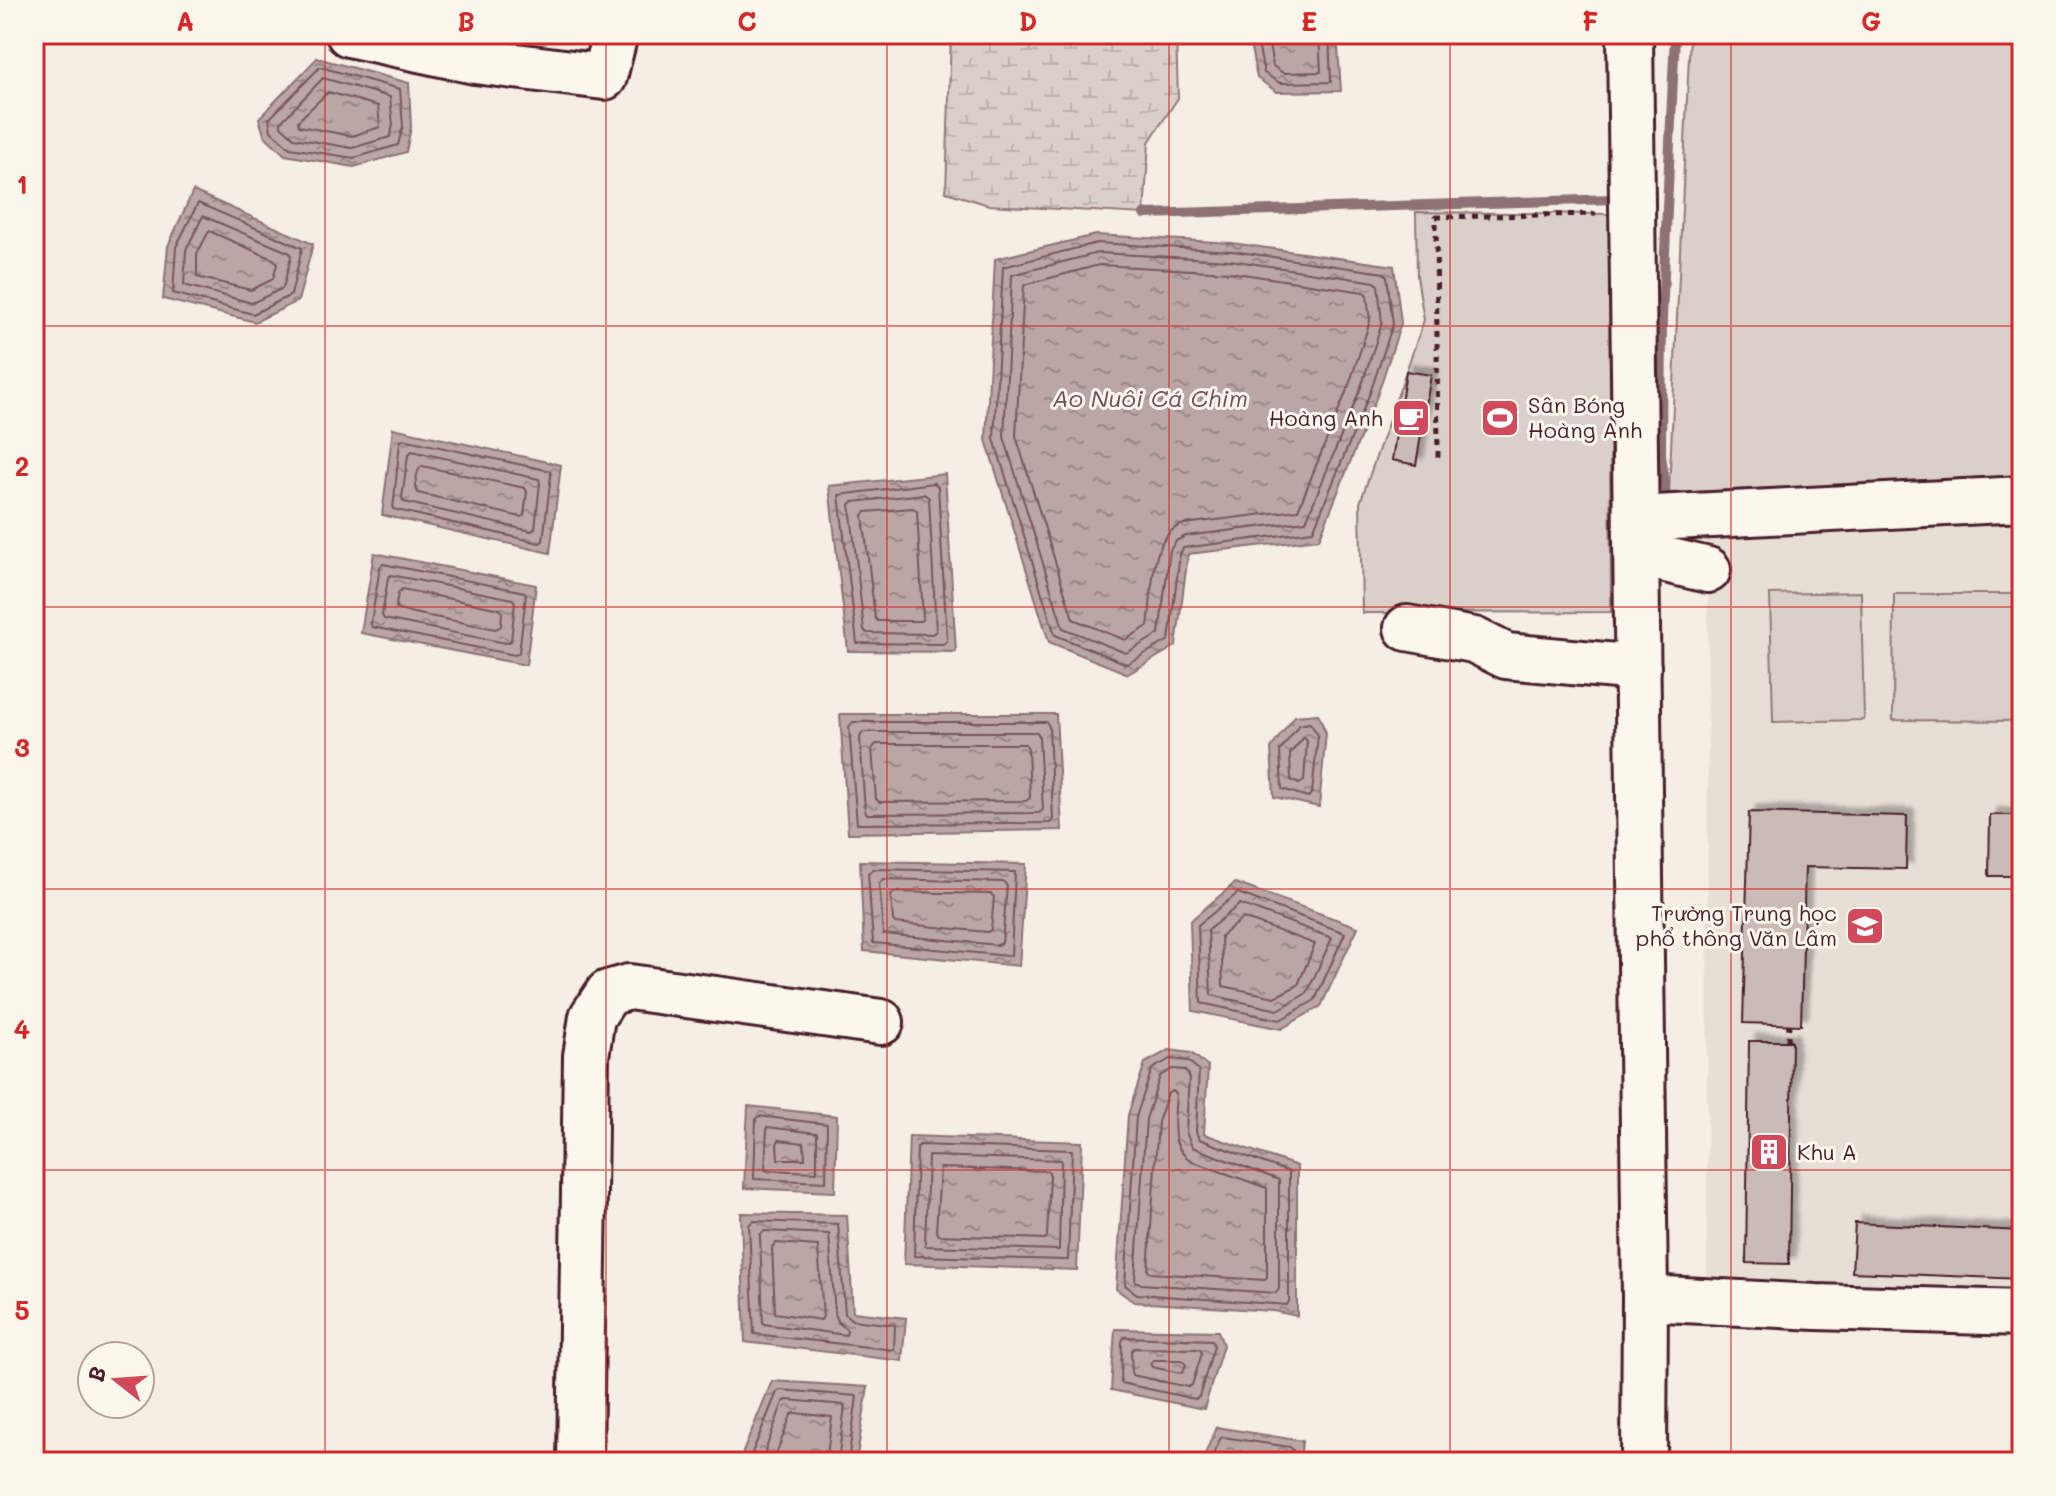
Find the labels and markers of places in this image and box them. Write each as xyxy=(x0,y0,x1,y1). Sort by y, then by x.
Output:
place label: Sân Bóng Hoàng Anh xyxy=(1528,390,1642,444)
cafe icon: Hoàng Anh xyxy=(1390,397,1432,439)
sports icon: Sân Bóng Hoàng Anh xyxy=(1479,397,1521,439)
place label: Hoàng Anh xyxy=(1269,403,1383,432)
place label: Trường Trung học phổ thông Văn Lâm xyxy=(1636,898,1837,952)
school or university icon: Trường Trung học phổ thông Văn Lâm xyxy=(1844,905,1886,947)
building icon: Khu A xyxy=(1748,1131,1790,1173)
place label: Khu A xyxy=(1797,1137,1857,1166)

